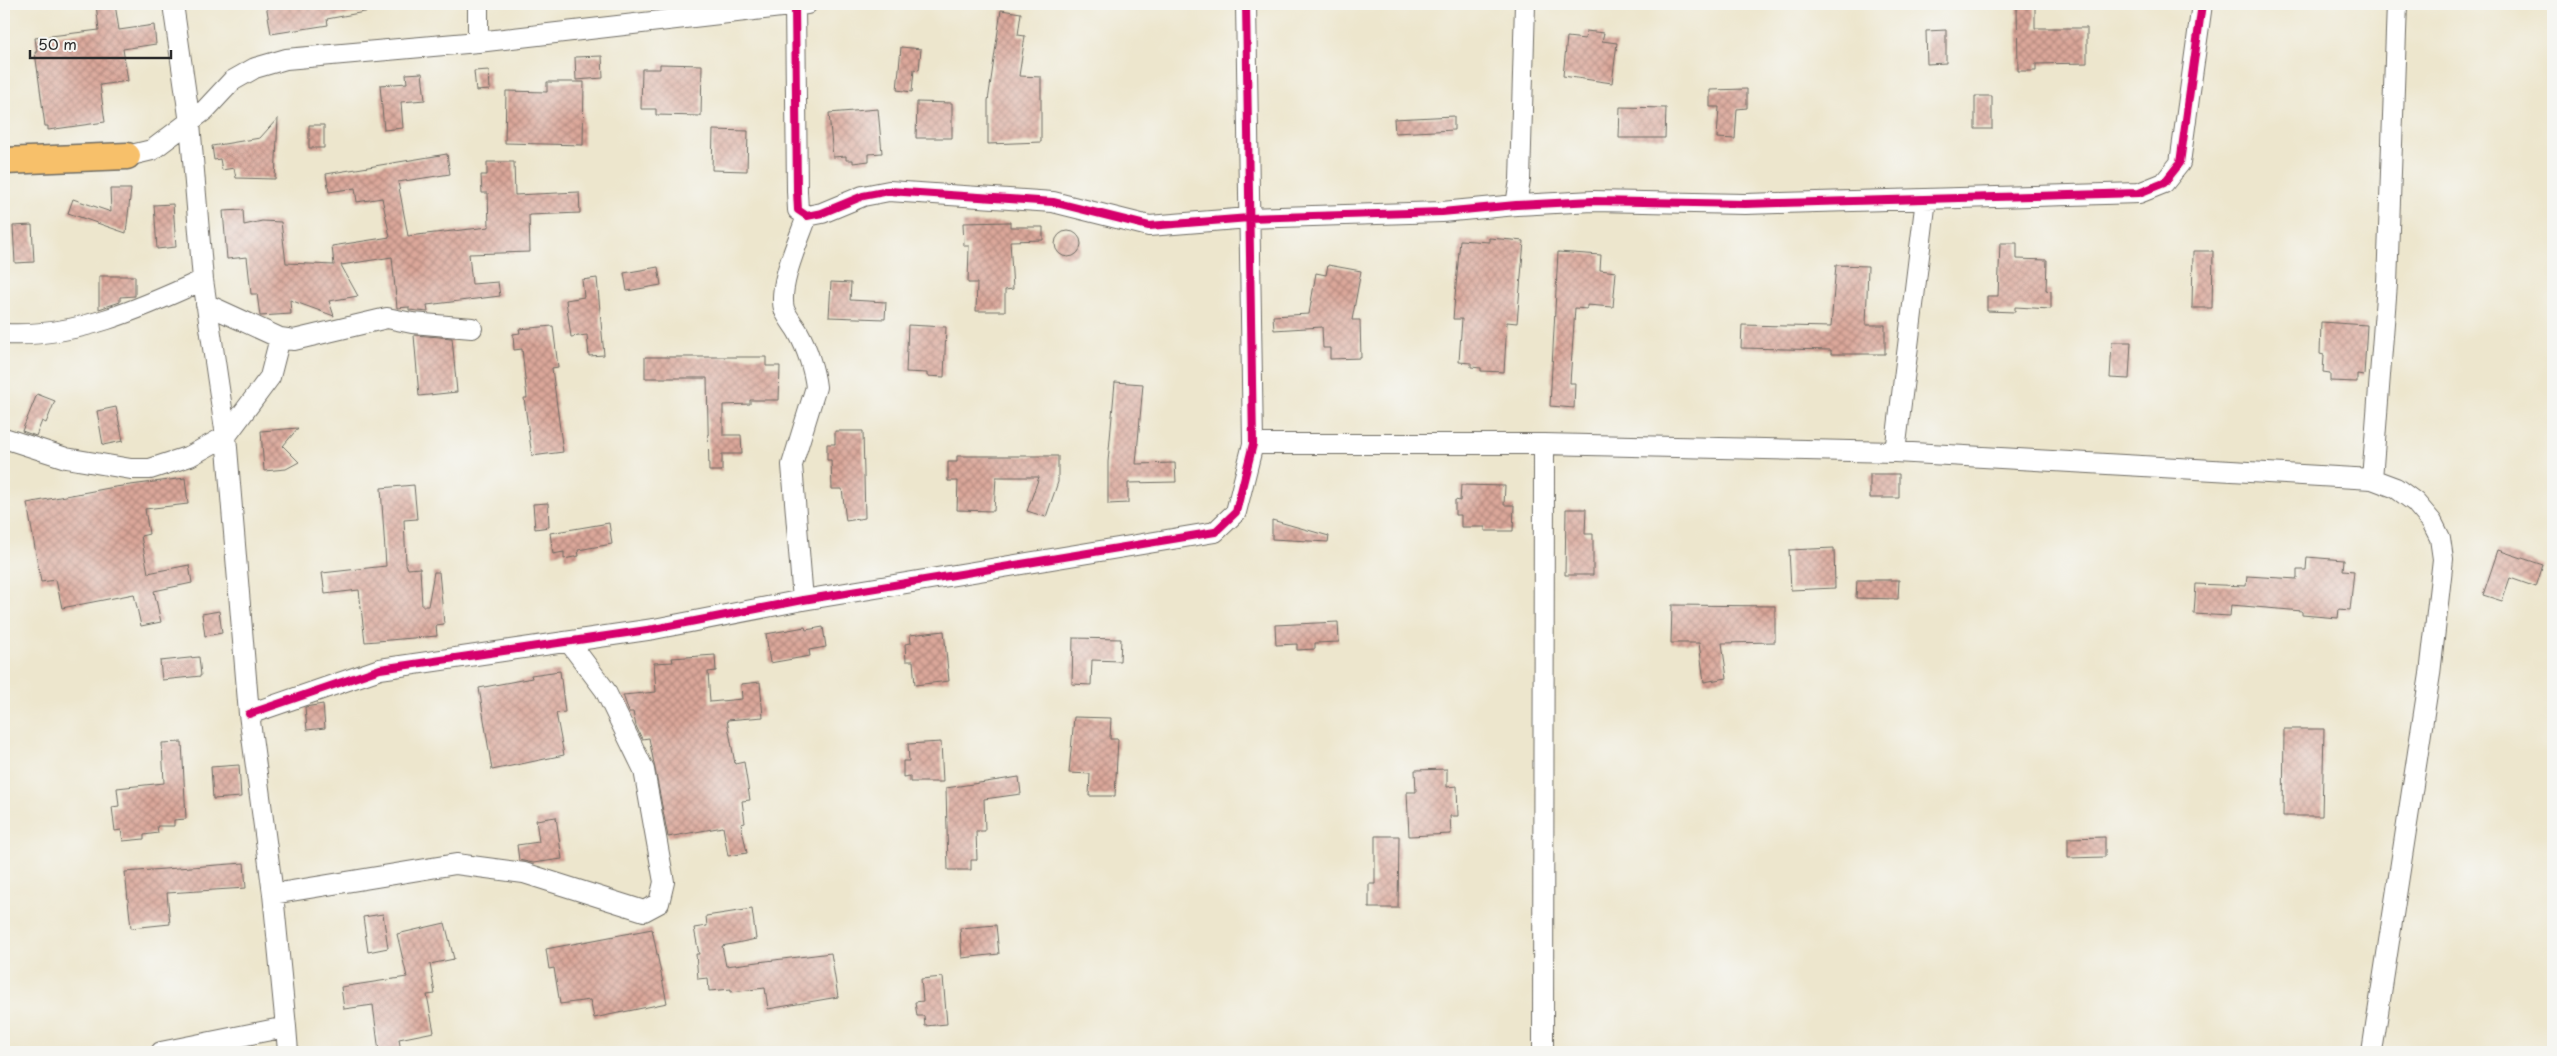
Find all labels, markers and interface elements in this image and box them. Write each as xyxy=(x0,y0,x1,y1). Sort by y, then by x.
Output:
scale bar xyxy=(30,28,171,60)
text: 50 m xyxy=(38,32,77,55)

